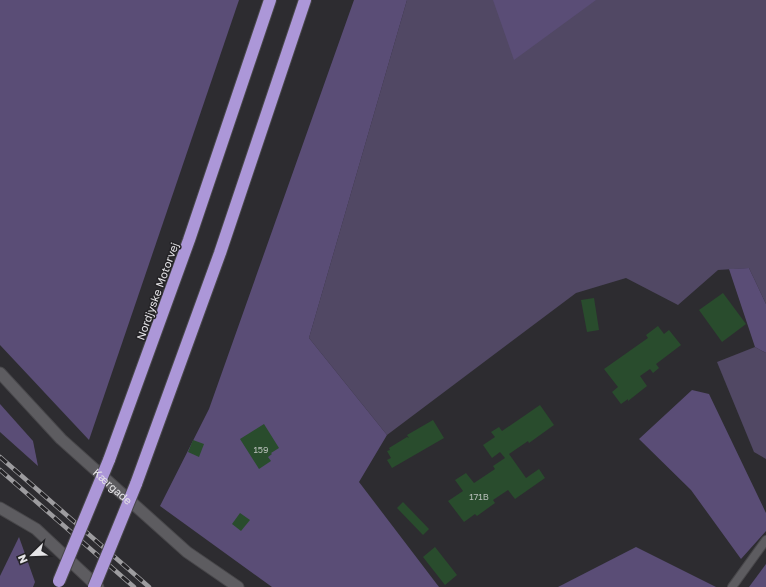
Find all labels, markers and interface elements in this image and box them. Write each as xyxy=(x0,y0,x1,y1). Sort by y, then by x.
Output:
street label: Nordjyske Motorvej xyxy=(133,240,181,342)
house number: 159 xyxy=(253,444,269,455)
street label: Kærgade xyxy=(91,465,135,507)
house number: 171B xyxy=(469,491,489,502)
north arrow xyxy=(12,535,52,575)
text: N xyxy=(15,553,30,565)

